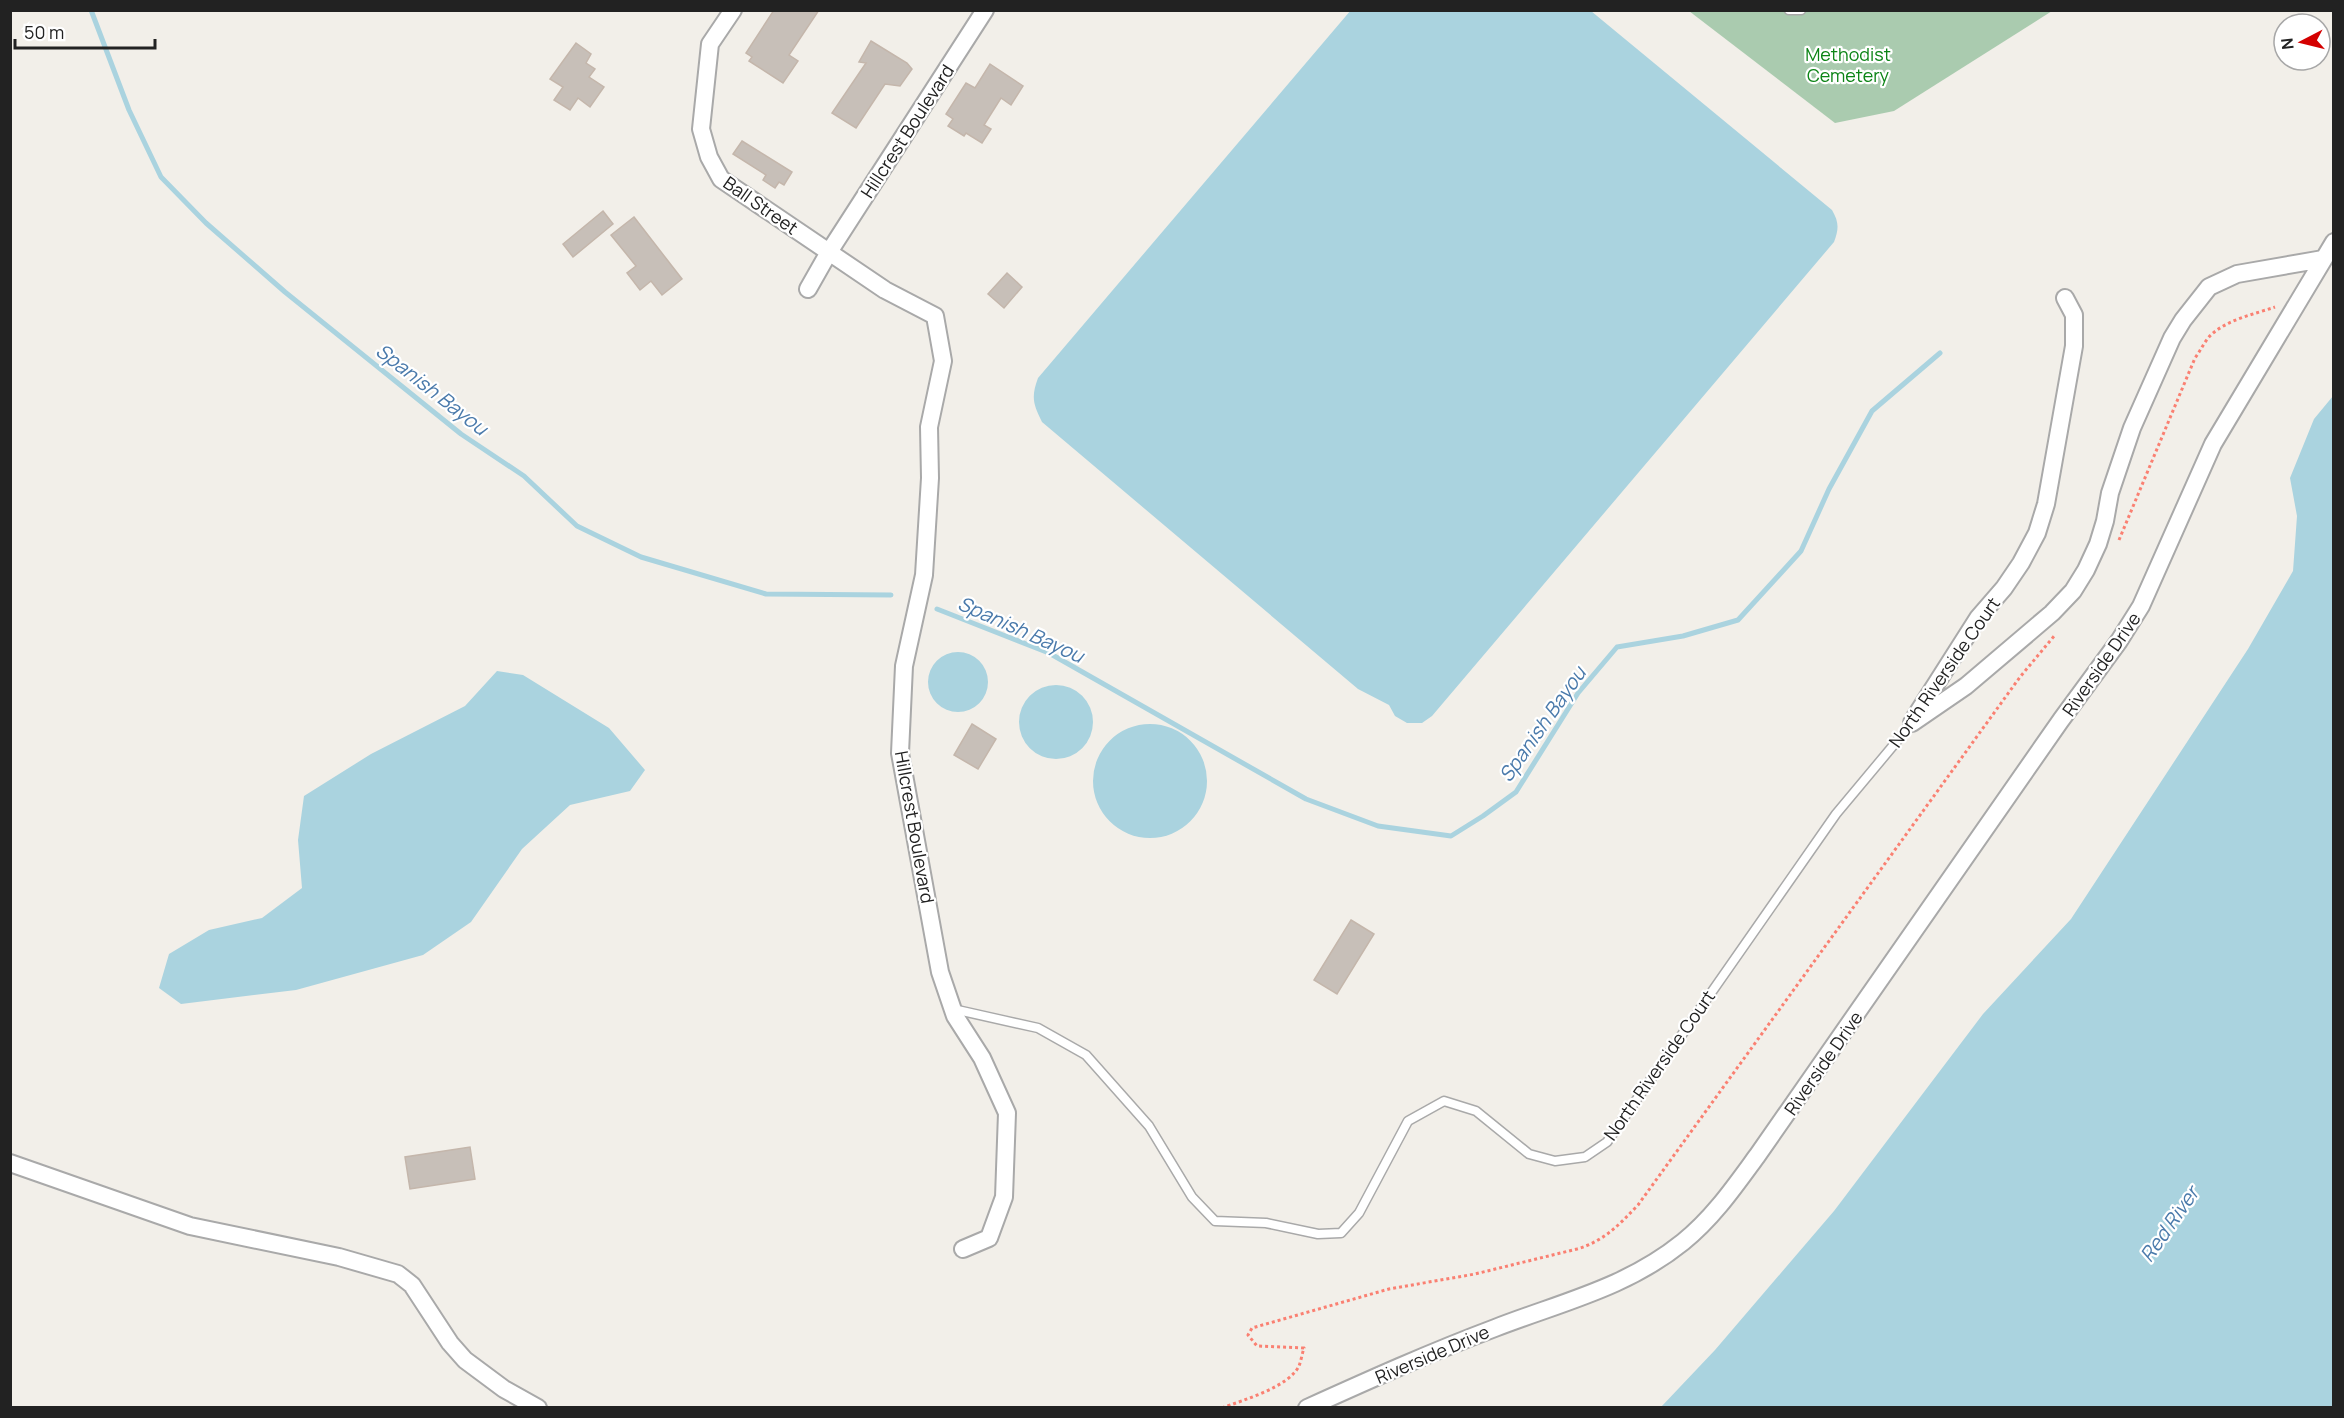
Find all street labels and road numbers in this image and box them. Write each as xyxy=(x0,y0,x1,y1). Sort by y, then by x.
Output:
street label: Hillcrest Boulevard xyxy=(855,60,959,202)
street label: Ball Street xyxy=(719,171,803,239)
street label: North Riverside Court xyxy=(1883,592,2005,752)
street label: Riverside Drive xyxy=(2056,607,2146,721)
street label: Hillcrest Boulevard xyxy=(890,749,940,905)
street label: North Riverside Court xyxy=(1598,985,1720,1145)
street label: Riverside Drive xyxy=(1778,1006,1868,1120)
street label: Riverside Drive xyxy=(1371,1319,1493,1389)

